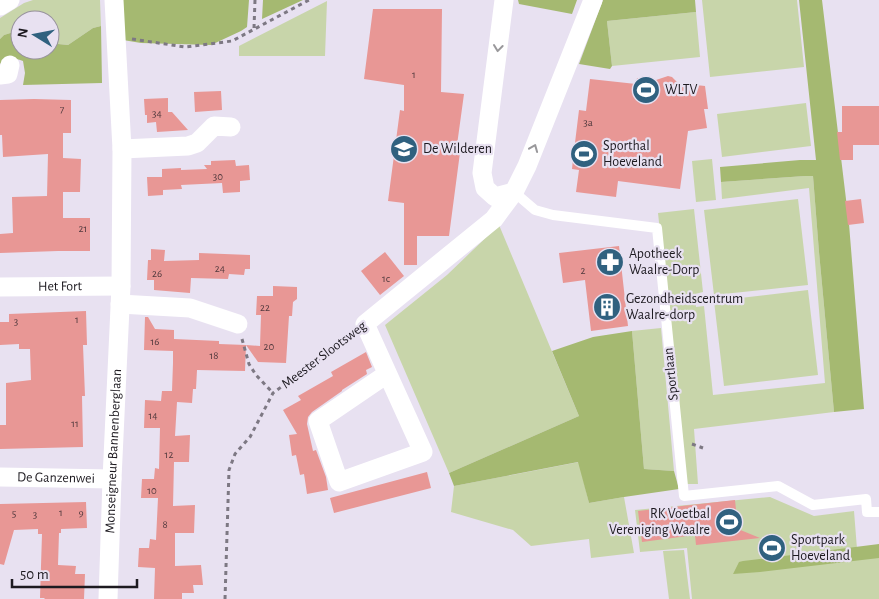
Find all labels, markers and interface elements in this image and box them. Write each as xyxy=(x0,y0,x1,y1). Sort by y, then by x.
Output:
north arrow xyxy=(10,10,60,60)
text: N xyxy=(15,27,31,39)
one-way arrow xyxy=(493,45,504,53)
house number: 1 xyxy=(412,69,416,80)
sports icon: WLTV xyxy=(631,75,661,105)
place label: WLTV xyxy=(665,83,697,97)
house number: 7 xyxy=(60,104,65,115)
house number: 34 xyxy=(152,108,162,119)
house number: 3a xyxy=(583,117,593,128)
school or university icon: De Wilderen xyxy=(389,134,419,164)
sports icon: Sporthal Hoeveland xyxy=(569,139,599,169)
place label: Sporthal Hoeveland xyxy=(603,139,662,169)
place label: De Wilderen xyxy=(423,142,492,156)
one-way arrow xyxy=(528,144,538,153)
house number: 30 xyxy=(213,171,223,182)
house number: 21 xyxy=(79,223,87,234)
pharmacy icon: Apotheek Waalre-Dorp xyxy=(595,247,625,277)
place label: Apotheek Waalre-Dorp xyxy=(629,247,699,277)
house number: 24 xyxy=(215,263,225,274)
house number: 2 xyxy=(580,265,586,276)
house number: 26 xyxy=(152,268,162,279)
house number: 1c xyxy=(382,273,391,284)
street label: Het Fort xyxy=(38,279,83,294)
building icon: Gezondheidscentrum Waalre-dorp xyxy=(592,292,622,322)
place label: Gezondheidscentrum Waalre-dorp xyxy=(626,292,743,322)
house number: 22 xyxy=(260,302,270,313)
house number: 1 xyxy=(75,314,79,325)
house number: 3 xyxy=(14,316,19,327)
street label: Meester Slootsweg xyxy=(279,319,369,391)
house number: 16 xyxy=(151,336,159,347)
house number: 20 xyxy=(264,341,275,352)
street label: Sportlaan xyxy=(661,347,681,401)
house number: 18 xyxy=(210,350,219,361)
street label: Monseigneur Bannenberglaan xyxy=(103,369,124,534)
house number: 14 xyxy=(148,410,158,421)
house number: 11 xyxy=(71,418,79,429)
house number: 12 xyxy=(165,449,173,460)
street label: De Ganzenwei xyxy=(17,470,95,486)
house number: 10 xyxy=(147,485,157,496)
house number: 1 xyxy=(59,507,63,518)
house number: 9 xyxy=(78,507,84,518)
place label: RK Voetbal Vereniging Waalre xyxy=(609,507,710,537)
sports icon: RK Voetbal Vereniging Waalre xyxy=(714,507,744,537)
house number: 5 xyxy=(12,508,17,519)
house number: 3 xyxy=(33,509,38,520)
house number: 8 xyxy=(162,519,168,530)
sports icon: Sportpark Hoeveland xyxy=(757,533,787,563)
place label: Sportpark Hoeveland xyxy=(791,533,850,563)
scale bar xyxy=(12,556,138,588)
text: 50 m xyxy=(20,567,49,582)

